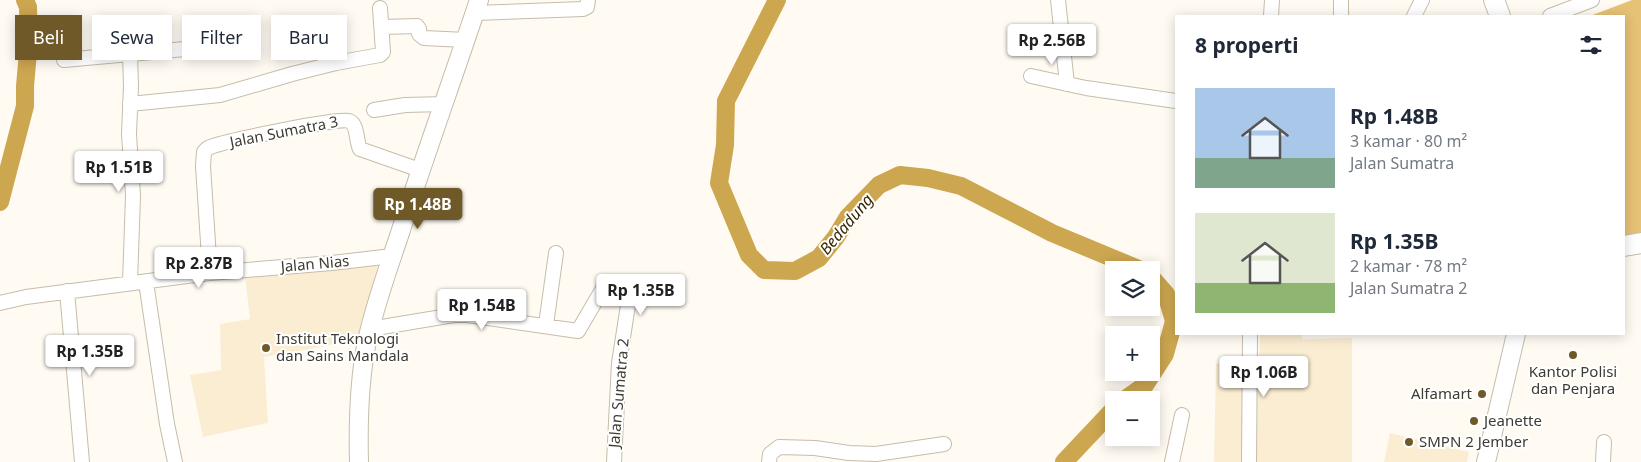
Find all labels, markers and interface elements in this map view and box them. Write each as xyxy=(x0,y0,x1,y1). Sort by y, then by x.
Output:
chip: Beli xyxy=(15,15,82,60)
chip: Sewa xyxy=(92,15,172,60)
chip: Filter xyxy=(182,15,261,60)
chip: Baru xyxy=(271,15,347,60)
pin: Rp 2.56B xyxy=(1000,23,1104,66)
text: Rp 2.56B xyxy=(1018,29,1086,51)
text: 8 properti xyxy=(1195,31,1298,59)
icon: filters xyxy=(1577,31,1605,59)
text: Rp 1.48B xyxy=(1350,102,1438,130)
icon: home xyxy=(1235,108,1295,168)
street label: Jalan Sumatra 3 xyxy=(226,111,340,152)
text: 3 kamar · 80 m² xyxy=(1350,130,1467,152)
pin: Rp 1.51B xyxy=(67,150,171,193)
text: Jalan Sumatra xyxy=(1350,152,1454,174)
text: Rp 1.51B xyxy=(85,156,153,178)
pin: Rp 1.48B xyxy=(366,188,470,230)
water label: Bedadung xyxy=(814,189,878,259)
text: Rp 1.48B xyxy=(384,193,452,215)
text: Rp 1.35B xyxy=(1350,227,1438,255)
icon: home xyxy=(1235,233,1295,293)
pin: Rp 2.87B xyxy=(147,246,251,289)
street label: Jalan Nias xyxy=(278,250,350,276)
text: Rp 2.87B xyxy=(165,252,233,274)
text: 2 kamar · 78 m² xyxy=(1350,255,1467,277)
map controls xyxy=(1105,261,1160,446)
button: layers xyxy=(1105,261,1160,316)
pin: Rp 1.35B xyxy=(589,274,693,316)
text: Jalan Sumatra 2 xyxy=(1350,277,1467,299)
text: Rp 1.35B xyxy=(607,279,675,301)
pin: Rp 1.54B xyxy=(430,288,534,331)
text: Rp 1.54B xyxy=(448,294,516,316)
button: + xyxy=(1105,326,1160,381)
place label: Institut Teknologi dan Sains Mandala xyxy=(276,328,409,365)
pin: Rp 1.35B xyxy=(38,334,142,377)
street label: Jalan Sumatra 2 xyxy=(603,337,633,451)
text: Rp 1.35B xyxy=(56,340,124,362)
marker: Institut Teknologi dan Sains Mandala xyxy=(260,342,272,354)
marker: Kantor Polisi dan Penjara xyxy=(1567,349,1579,361)
pin: Rp 1.06B xyxy=(1212,356,1316,398)
text: Rp 1.06B xyxy=(1230,361,1298,383)
place label: Kantor Polisi dan Penjara xyxy=(1529,361,1617,398)
place label: Alfamart xyxy=(1411,383,1473,403)
marker: Alfamart xyxy=(1476,388,1488,400)
button: − xyxy=(1105,391,1160,446)
place label: Jeanette xyxy=(1482,410,1542,430)
marker: Jeanette xyxy=(1468,415,1480,427)
place label: SMPN 2 Jember xyxy=(1419,431,1528,451)
marker: SMPN 2 Jember xyxy=(1403,436,1415,448)

